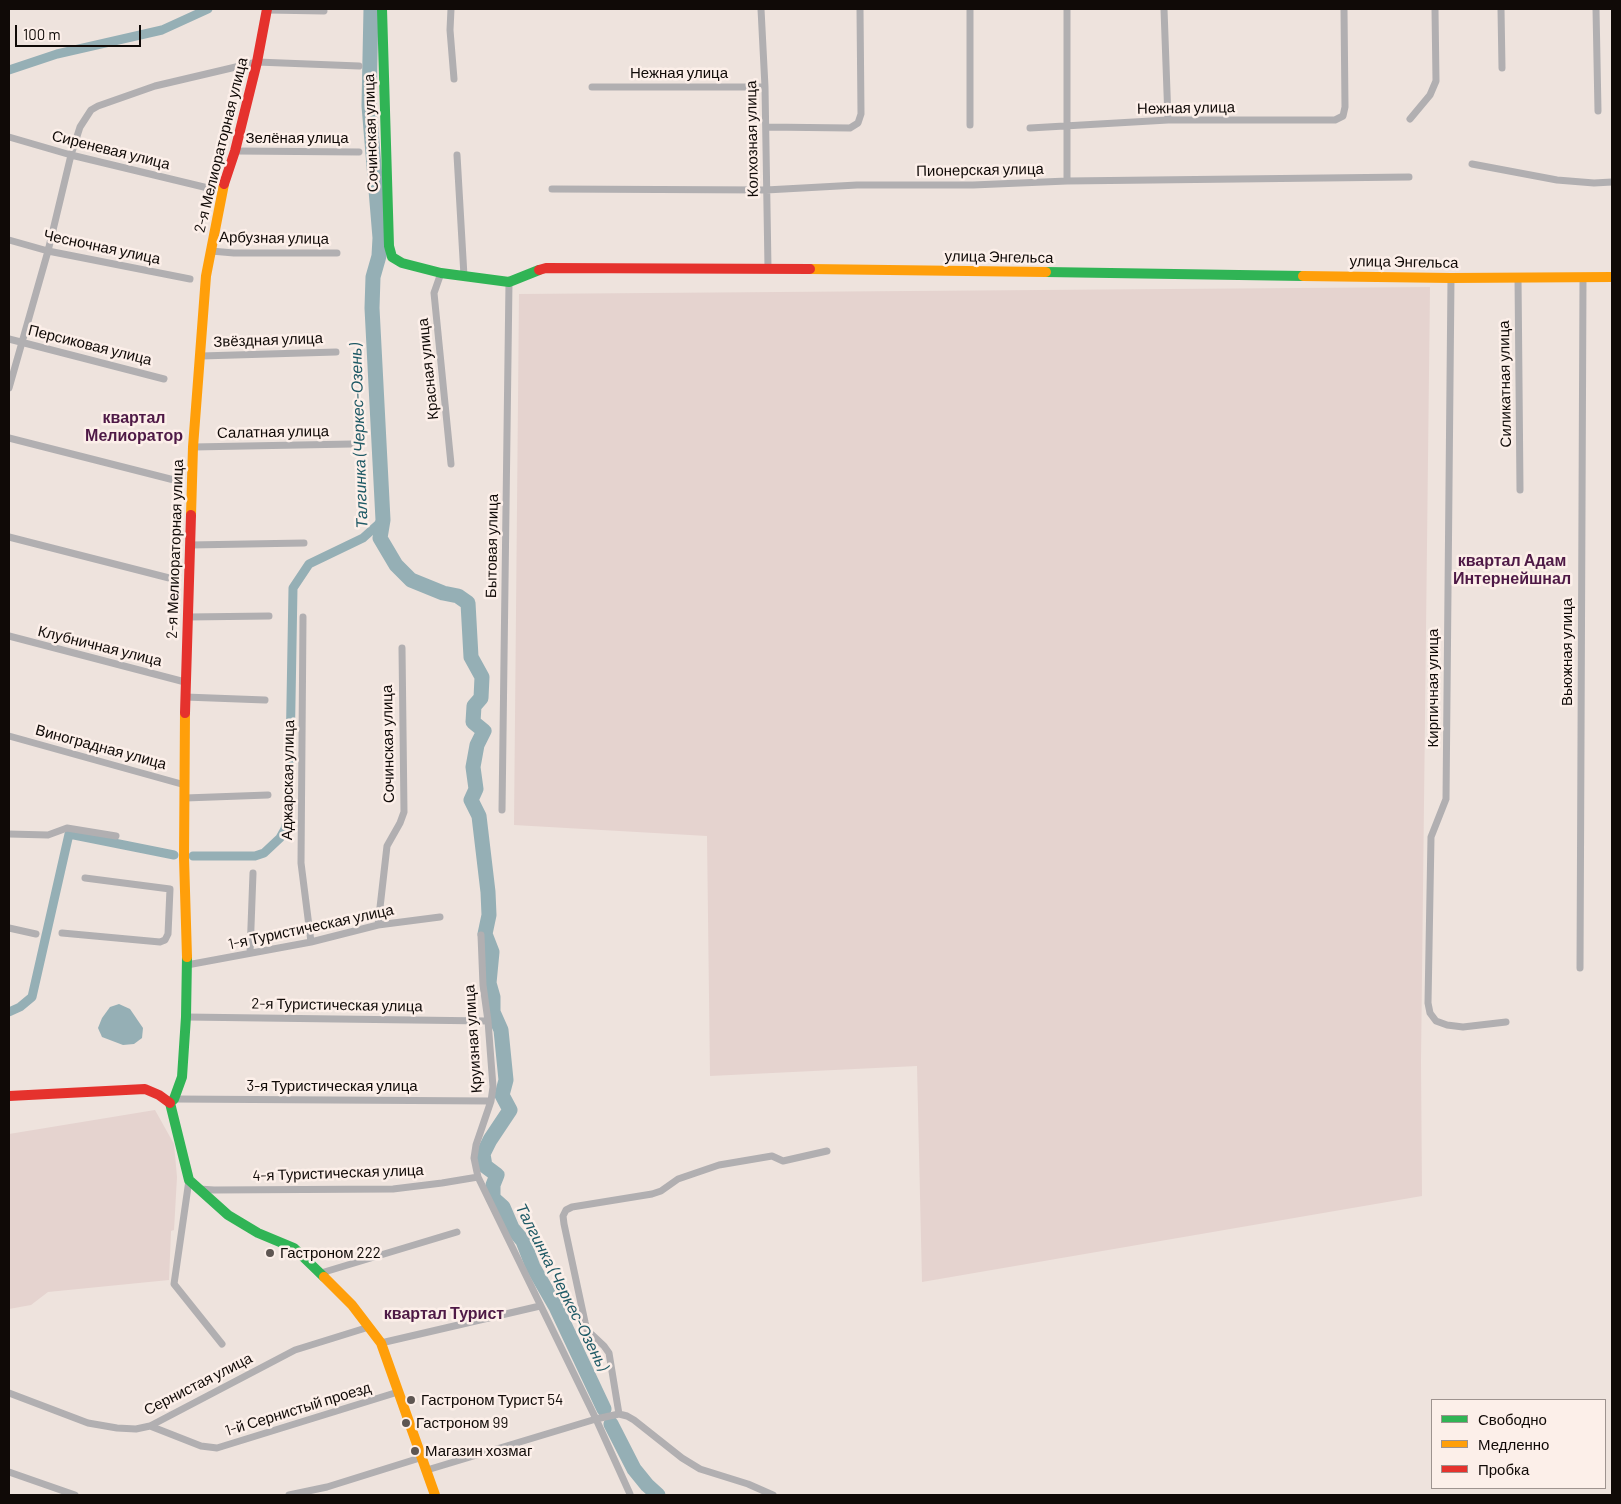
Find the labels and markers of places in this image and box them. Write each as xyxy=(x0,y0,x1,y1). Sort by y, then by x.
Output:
place label: Гастроном 222 xyxy=(280,1244,381,1262)
marker: Гастроном 222 xyxy=(264,1247,276,1259)
place label: Гастроном Турист 54 xyxy=(421,1391,563,1409)
marker: Гастроном Турист 54 xyxy=(405,1394,417,1406)
place label: Гастроном 99 xyxy=(416,1414,508,1432)
marker: Гастроном 99 xyxy=(400,1417,412,1429)
place label: Магазин хозмаг xyxy=(425,1442,532,1460)
marker: Магазин хозмаг xyxy=(409,1445,421,1457)

